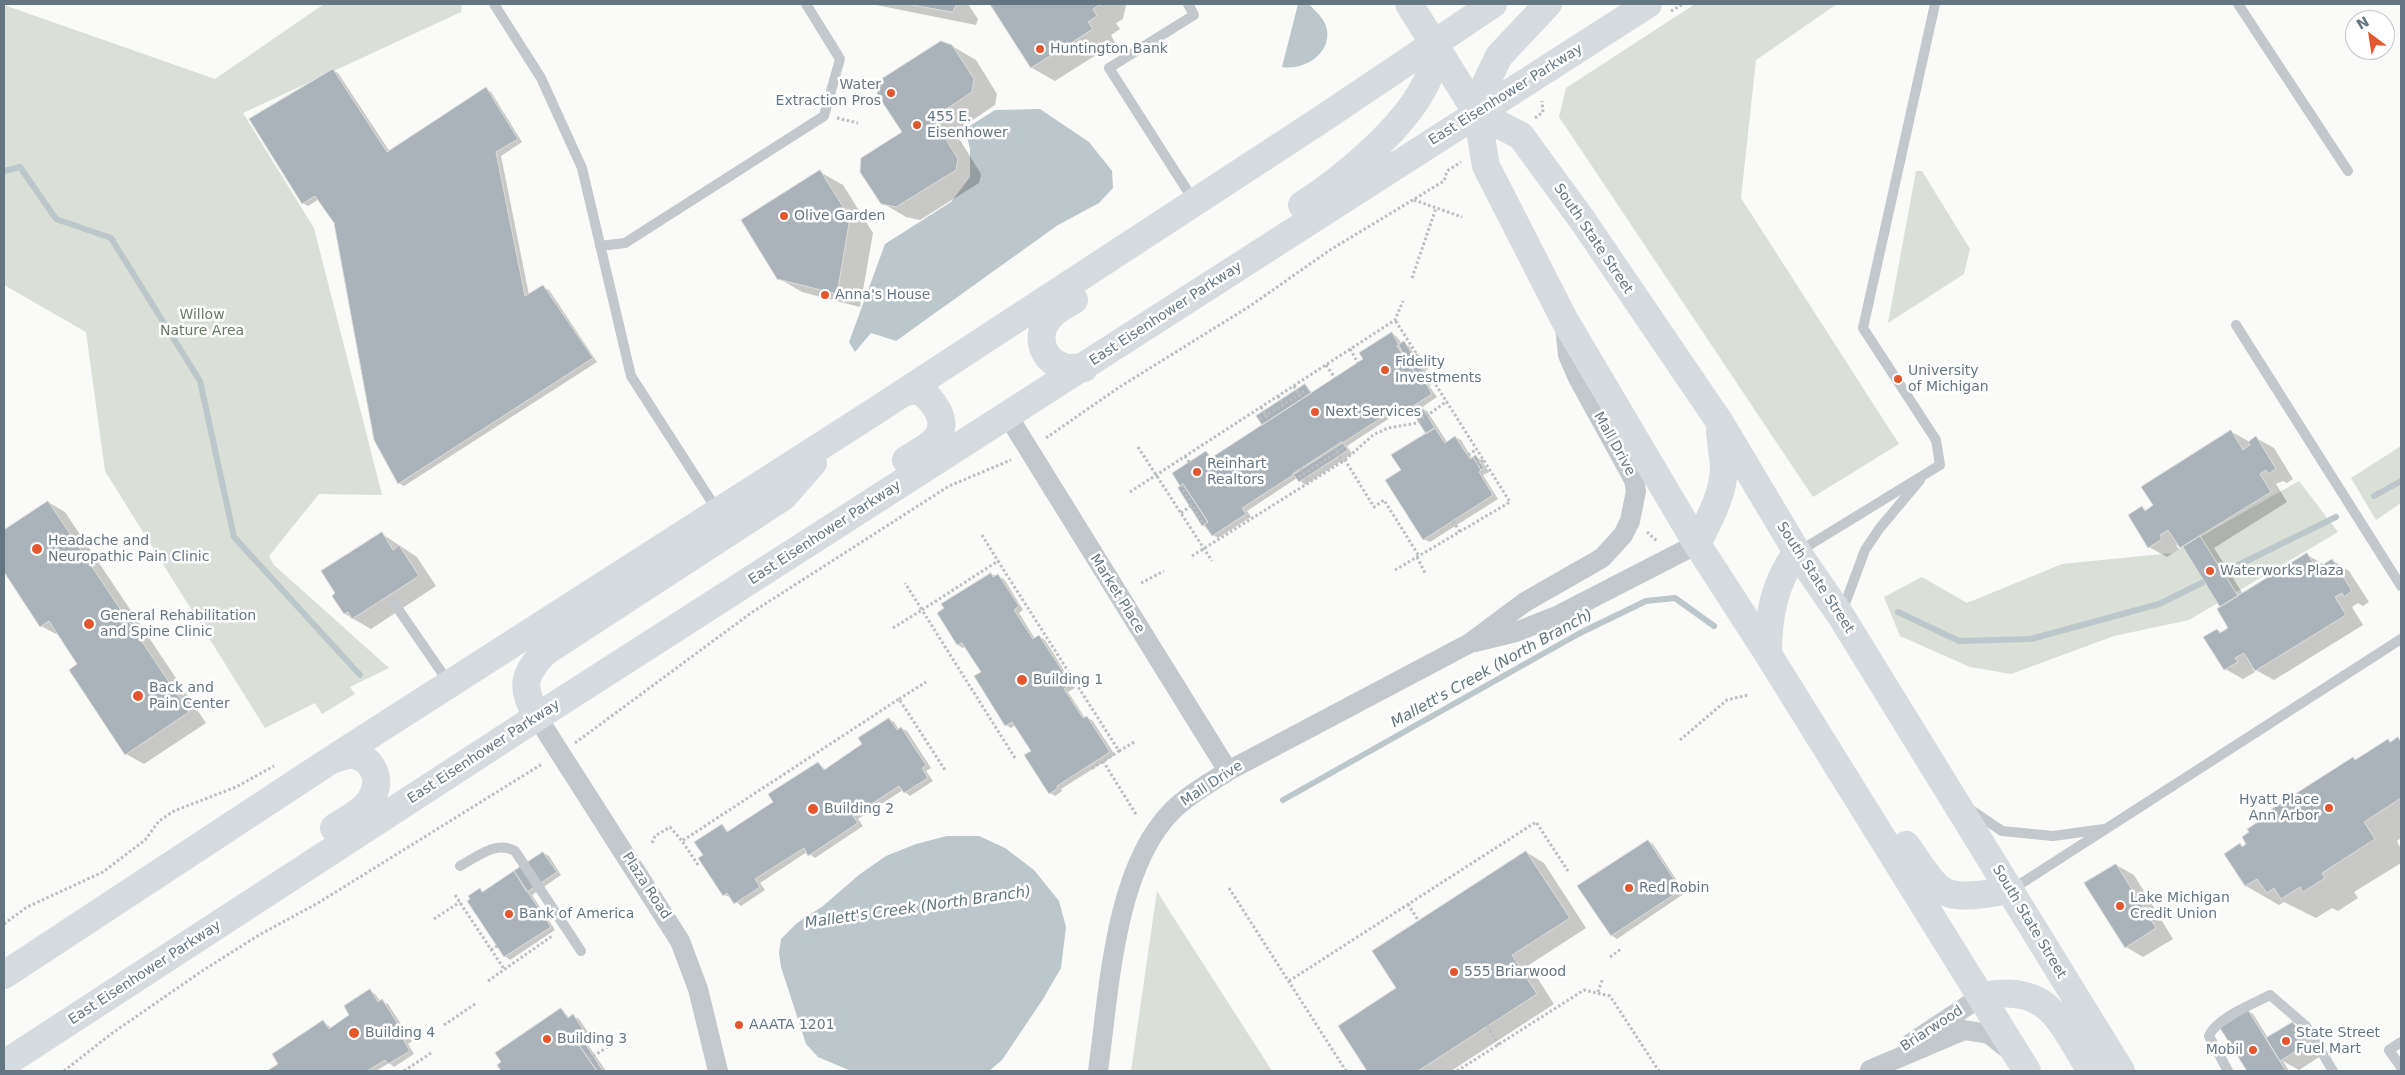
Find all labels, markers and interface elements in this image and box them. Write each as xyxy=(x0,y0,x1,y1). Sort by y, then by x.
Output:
north arrow xyxy=(2345,10,2395,60)
text: N xyxy=(2354,13,2372,33)
place label: Huntington Bank xyxy=(1050,41,1168,57)
street label: East Eisenhower Parkway xyxy=(1426,41,1586,149)
marker: Huntington Bank xyxy=(1034,43,1046,55)
place label: Water Extraction Pros xyxy=(776,77,881,110)
marker: Water Extraction Pros xyxy=(885,87,897,99)
place label: 455 E. Eisenhower xyxy=(927,109,1008,142)
marker: 455 E. Eisenhower xyxy=(911,119,923,131)
street label: South State Street xyxy=(1550,181,1636,297)
place label: Olive Garden xyxy=(794,208,885,224)
marker: Olive Garden xyxy=(778,210,790,222)
street label: East Eisenhower Parkway xyxy=(1087,258,1245,370)
place label: Anna's House xyxy=(835,287,930,303)
marker: Anna's House xyxy=(819,289,831,301)
park label: Willow Nature Area xyxy=(160,307,244,340)
place label: Fidelity Investments xyxy=(1395,354,1482,387)
place label: University of Michigan xyxy=(1908,363,1989,396)
marker: Fidelity Investments xyxy=(1379,364,1391,376)
marker: University of Michigan xyxy=(1892,373,1904,385)
place label: Next Services xyxy=(1325,404,1421,420)
marker: Next Services xyxy=(1309,406,1321,418)
street label: Mall Drive xyxy=(1590,409,1638,479)
place label: Reinhart Realtors xyxy=(1207,456,1266,488)
marker: Reinhart Realtors xyxy=(1191,466,1203,478)
street label: East Eisenhower Parkway xyxy=(746,477,904,589)
street label: South State Street xyxy=(1773,519,1857,637)
place label: Headache and Neuropathic Pain Clinic xyxy=(48,533,209,566)
marker: Headache and Neuropathic Pain Clinic xyxy=(30,542,44,556)
street label: Market Place xyxy=(1086,551,1148,637)
place label: Waterworks Plaza xyxy=(2220,563,2344,579)
marker: Waterworks Plaza xyxy=(2204,565,2216,577)
water label: Mallett's Creek (North Branch) xyxy=(1388,606,1596,732)
place label: General Rehabilitation and Spine Clinic xyxy=(100,608,256,640)
marker: General Rehabilitation and Spine Clinic xyxy=(82,617,96,631)
place label: Building 1 xyxy=(1033,672,1103,688)
marker: Building 1 xyxy=(1015,673,1029,687)
place label: Back and Pain Center xyxy=(149,680,230,712)
marker: Back and Pain Center xyxy=(131,689,145,703)
street label: East Eisenhower Parkway xyxy=(405,696,563,808)
street label: Mall Drive xyxy=(1178,758,1246,810)
place label: Hyatt Place Ann Arbor xyxy=(2239,792,2319,824)
place label: Building 2 xyxy=(824,801,894,817)
marker: Building 2 xyxy=(806,802,820,816)
marker: Hyatt Place Ann Arbor xyxy=(2323,802,2335,814)
street label: Plaza Road xyxy=(618,849,674,923)
street label: South State Street xyxy=(1989,862,2069,982)
place label: Red Robin xyxy=(1639,880,1709,896)
marker: Red Robin xyxy=(1623,882,1635,894)
water label: Mallett's Creek (North Branch) xyxy=(804,883,1032,933)
place label: Lake Michigan Credit Union xyxy=(2130,890,2230,922)
marker: Lake Michigan Credit Union xyxy=(2114,900,2126,912)
place label: Bank of America xyxy=(519,906,634,922)
marker: Bank of America xyxy=(503,908,515,920)
street label: East Eisenhower Parkway xyxy=(66,917,224,1029)
place label: 555 Briarwood xyxy=(1464,964,1566,980)
marker: 555 Briarwood xyxy=(1448,966,1460,978)
street label: Briarwood xyxy=(1898,1003,1966,1055)
place label: AAATA 1201 xyxy=(749,1017,835,1033)
marker: AAATA 1201 xyxy=(733,1019,745,1031)
place label: Building 4 xyxy=(365,1025,435,1041)
place label: State Street Fuel Mart xyxy=(2296,1025,2380,1058)
marker: Building 4 xyxy=(347,1026,361,1040)
place label: Building 3 xyxy=(557,1031,627,1047)
marker: Building 3 xyxy=(541,1033,553,1045)
marker: State Street Fuel Mart xyxy=(2280,1035,2292,1047)
place label: Mobil xyxy=(2206,1042,2243,1058)
marker: Mobil xyxy=(2247,1044,2259,1056)

